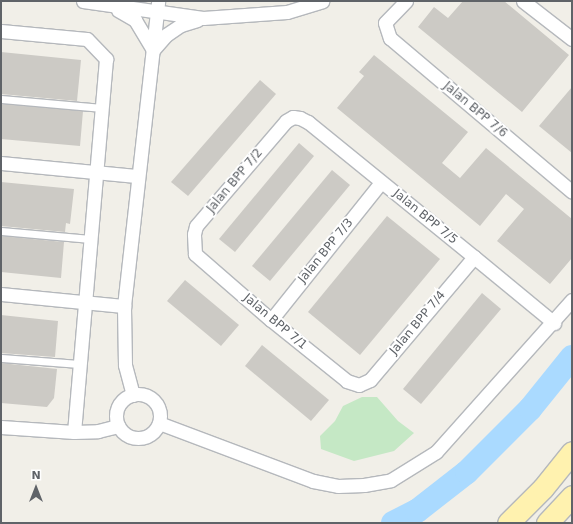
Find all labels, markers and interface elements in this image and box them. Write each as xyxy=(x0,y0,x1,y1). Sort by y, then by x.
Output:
street label: Jalan BPP 7/6 xyxy=(440,79,510,141)
street label: Jalan BPP 7/2 xyxy=(204,146,266,216)
street label: Jalan BPP 7/5 xyxy=(390,187,460,247)
street label: Jalan BPP 7/3 xyxy=(296,216,356,286)
street label: Jalan BPP 7/4 xyxy=(387,288,449,358)
street label: Jalan BPP 7/1 xyxy=(240,291,310,353)
north arrow xyxy=(16,468,56,508)
text: N xyxy=(31,469,41,482)

